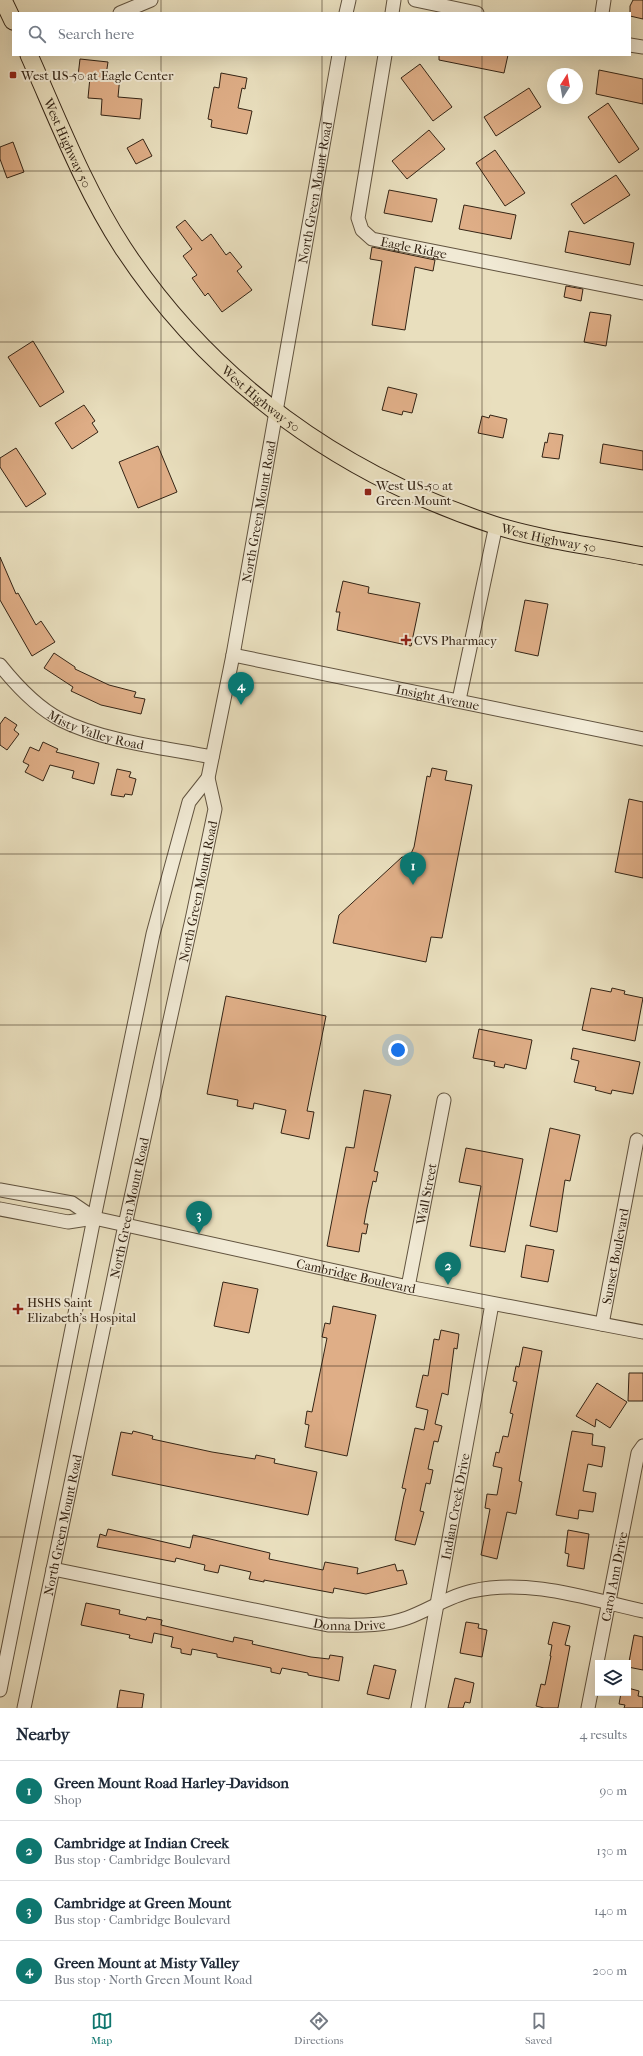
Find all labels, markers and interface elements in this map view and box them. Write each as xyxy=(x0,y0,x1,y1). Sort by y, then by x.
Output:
search box xyxy=(12,12,631,56)
icon: search xyxy=(26,23,48,45)
text: Search here xyxy=(58,25,134,43)
place label: West US-50 at Eagle Center xyxy=(20,68,174,83)
north arrow xyxy=(547,68,583,104)
marker: West US-50 at Eagle Center xyxy=(8,70,18,80)
street label: West Highway 50 xyxy=(40,95,94,190)
street label: North Green Mount Road xyxy=(295,120,335,265)
street label: Eagle Ridge xyxy=(379,234,449,262)
street label: West Highway 50 xyxy=(218,362,303,435)
street label: North Green Mount Road xyxy=(239,439,279,584)
place label: West US-50 at Green Mount xyxy=(375,478,453,508)
marker: West US-50 at Green Mount xyxy=(363,487,373,497)
street label: West Highway 50 xyxy=(498,520,597,555)
place label: CVS Pharmacy xyxy=(414,633,498,648)
marker: CVS Pharmacy xyxy=(401,635,411,645)
pin: 4 xyxy=(228,672,254,705)
street label: Insight Avenue xyxy=(395,682,481,713)
street label: Misty Valley Road xyxy=(45,707,146,753)
street label: North Green Mount Road xyxy=(176,819,221,963)
pin: 1 xyxy=(400,852,426,885)
your location xyxy=(388,1040,408,1060)
street label: North Green Mount Road xyxy=(107,1135,152,1280)
street label: Wall Street xyxy=(413,1161,440,1227)
pin: 3 xyxy=(186,1201,212,1234)
street label: Sunset Boulevard xyxy=(599,1206,632,1306)
pin: 2 xyxy=(435,1252,461,1285)
street label: Cambridge Boulevard xyxy=(295,1256,418,1297)
place label: HSHS Saint Elizabeth's Hospital xyxy=(27,1295,136,1325)
marker: HSHS Saint Elizabeth's Hospital xyxy=(12,1303,24,1315)
street label: Indian Creek Drive xyxy=(438,1451,473,1561)
street label: North Green Mount Road xyxy=(41,1452,85,1597)
street label: Carol Ann Drive xyxy=(598,1530,631,1623)
street label: Donna Drive xyxy=(312,1615,387,1633)
map controls xyxy=(595,1660,631,1696)
button: layers xyxy=(595,1660,631,1696)
text: Nearby xyxy=(16,1724,70,1744)
text: 4 results xyxy=(580,1727,627,1742)
text: Green Mount Road Harley-Davidson xyxy=(54,1774,289,1792)
text: 1 xyxy=(27,1783,31,1798)
text: 90 m xyxy=(599,1783,627,1798)
text: Shop xyxy=(54,1792,82,1807)
text: Cambridge at Indian Creek xyxy=(54,1834,229,1852)
text: 2 xyxy=(26,1843,32,1858)
text: 130 m xyxy=(596,1843,627,1858)
text: Bus stop · Cambridge Boulevard xyxy=(54,1852,230,1867)
text: Cambridge at Green Mount xyxy=(54,1894,231,1912)
text: 3 xyxy=(26,1903,32,1918)
text: 140 m xyxy=(594,1903,627,1918)
text: Bus stop · Cambridge Boulevard xyxy=(54,1912,230,1927)
text: Green Mount at Misty Valley xyxy=(54,1954,239,1972)
text: 4 xyxy=(25,1963,33,1978)
text: 200 m xyxy=(592,1963,627,1978)
text: Bus stop · North Green Mount Road xyxy=(54,1972,252,1987)
tab: Map xyxy=(91,2010,113,2047)
tab: Directions xyxy=(294,2010,344,2047)
tab: Saved xyxy=(525,2010,552,2047)

